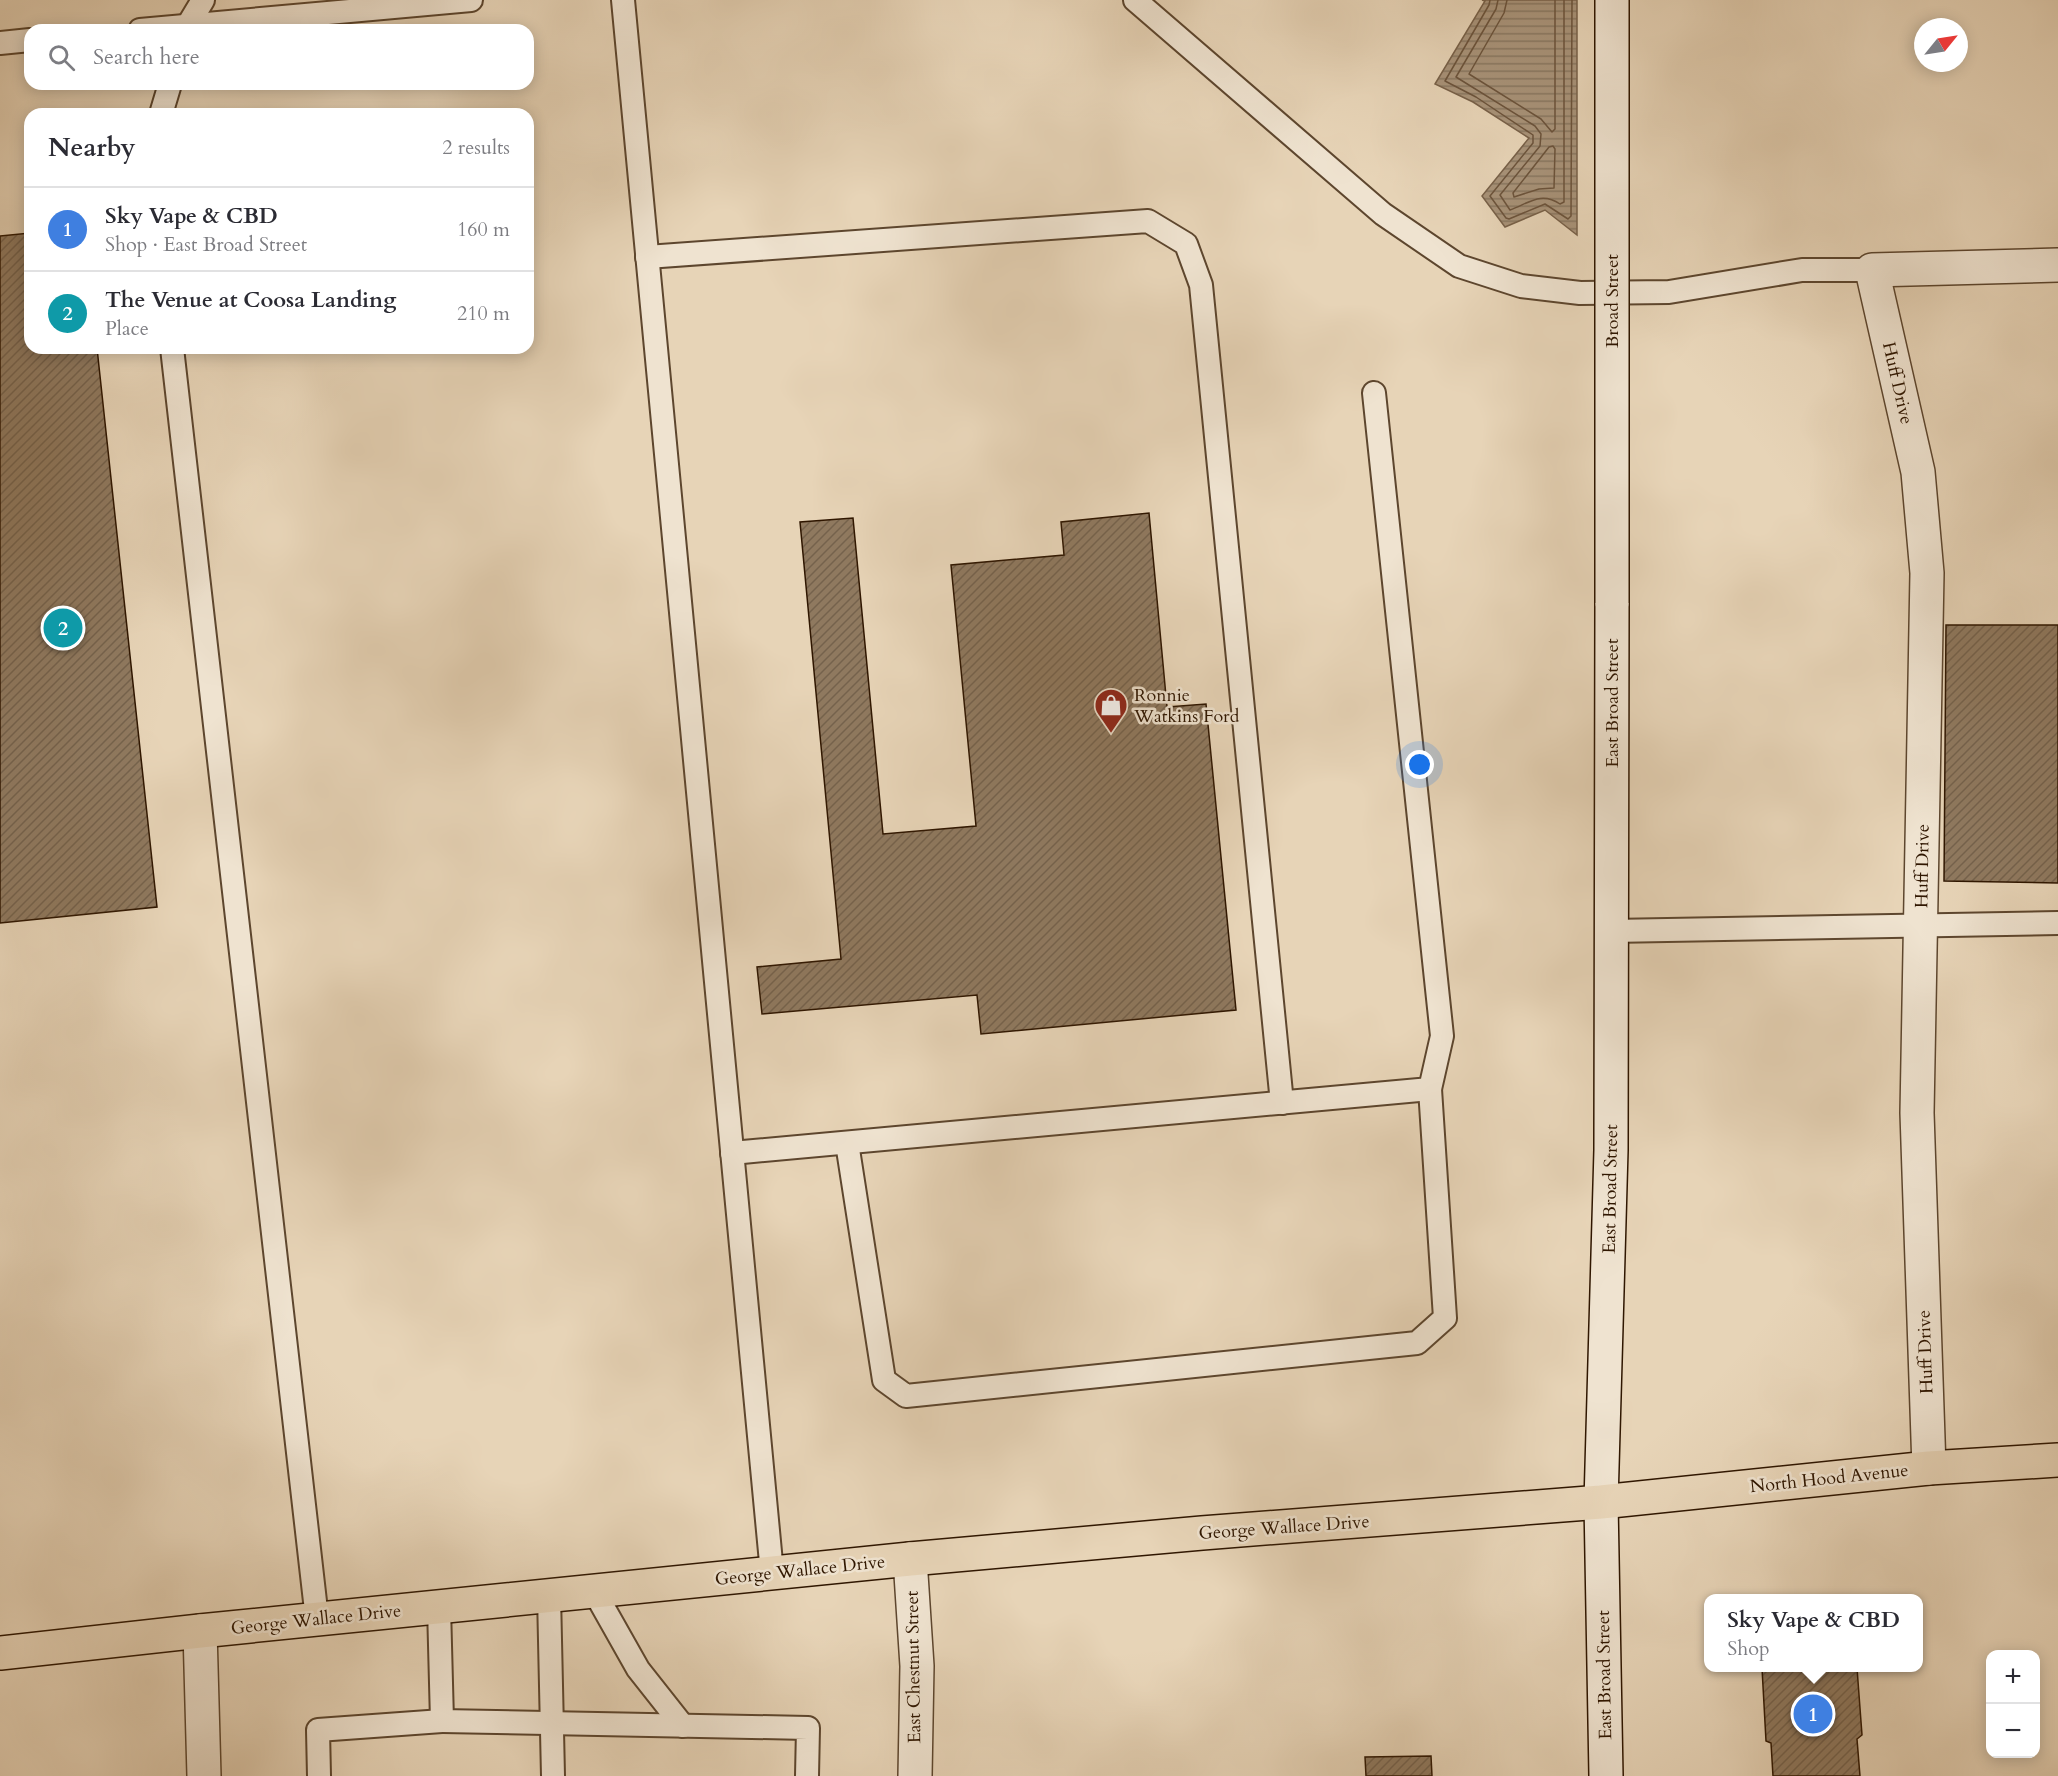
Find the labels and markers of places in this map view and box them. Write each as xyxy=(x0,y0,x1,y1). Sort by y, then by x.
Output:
pin: 2 xyxy=(44,606,82,650)
place label: Ronnie Watkins Ford xyxy=(1133,683,1240,729)
shop icon: Ronnie Watkins Ford xyxy=(1093,687,1129,734)
pin: 1 xyxy=(1794,1692,1832,1736)

